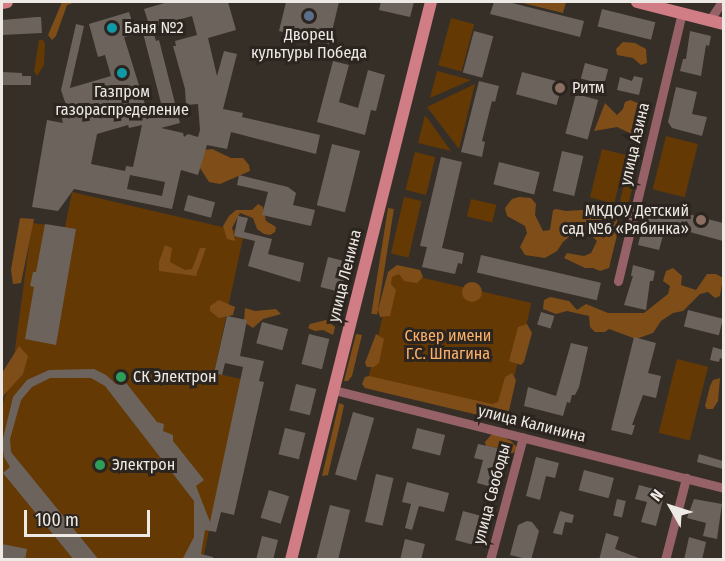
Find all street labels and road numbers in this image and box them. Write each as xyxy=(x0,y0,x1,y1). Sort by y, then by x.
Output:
street label: улица Азина xyxy=(616,101,654,187)
street label: улица Ленина xyxy=(324,228,366,324)
street label: улица Калинина xyxy=(476,401,588,447)
street label: улица Свободы xyxy=(469,442,515,546)

